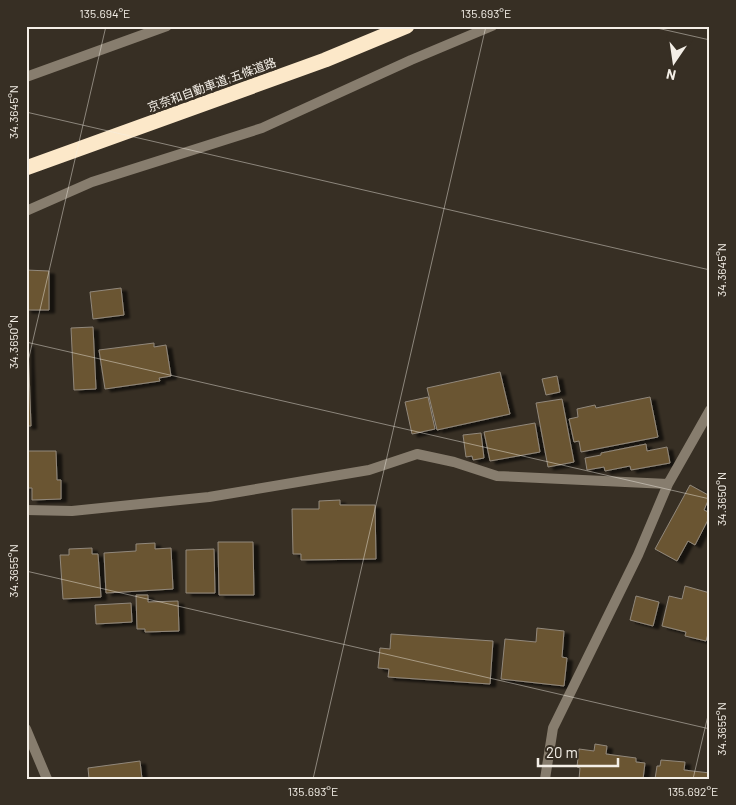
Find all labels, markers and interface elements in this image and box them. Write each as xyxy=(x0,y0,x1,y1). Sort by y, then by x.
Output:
text: 135.694°E xyxy=(80,6,130,20)
text: 135.693°E xyxy=(461,6,511,20)
north arrow xyxy=(648,38,698,88)
street label: 京奈和自動車道;五條道路 xyxy=(145,54,278,114)
text: N xyxy=(665,66,677,84)
text: 34.3645°N xyxy=(6,85,20,139)
text: 34.3645°N xyxy=(714,243,728,297)
text: 34.3650°N xyxy=(6,315,20,369)
text: 34.3650°N xyxy=(714,472,728,526)
text: 34.3655°N xyxy=(6,544,20,598)
text: 34.3655°N xyxy=(714,702,728,756)
scale bar xyxy=(538,735,618,767)
text: 20 m xyxy=(546,743,578,761)
text: 135.693°E xyxy=(288,784,338,798)
text: 135.692°E xyxy=(668,784,718,798)

